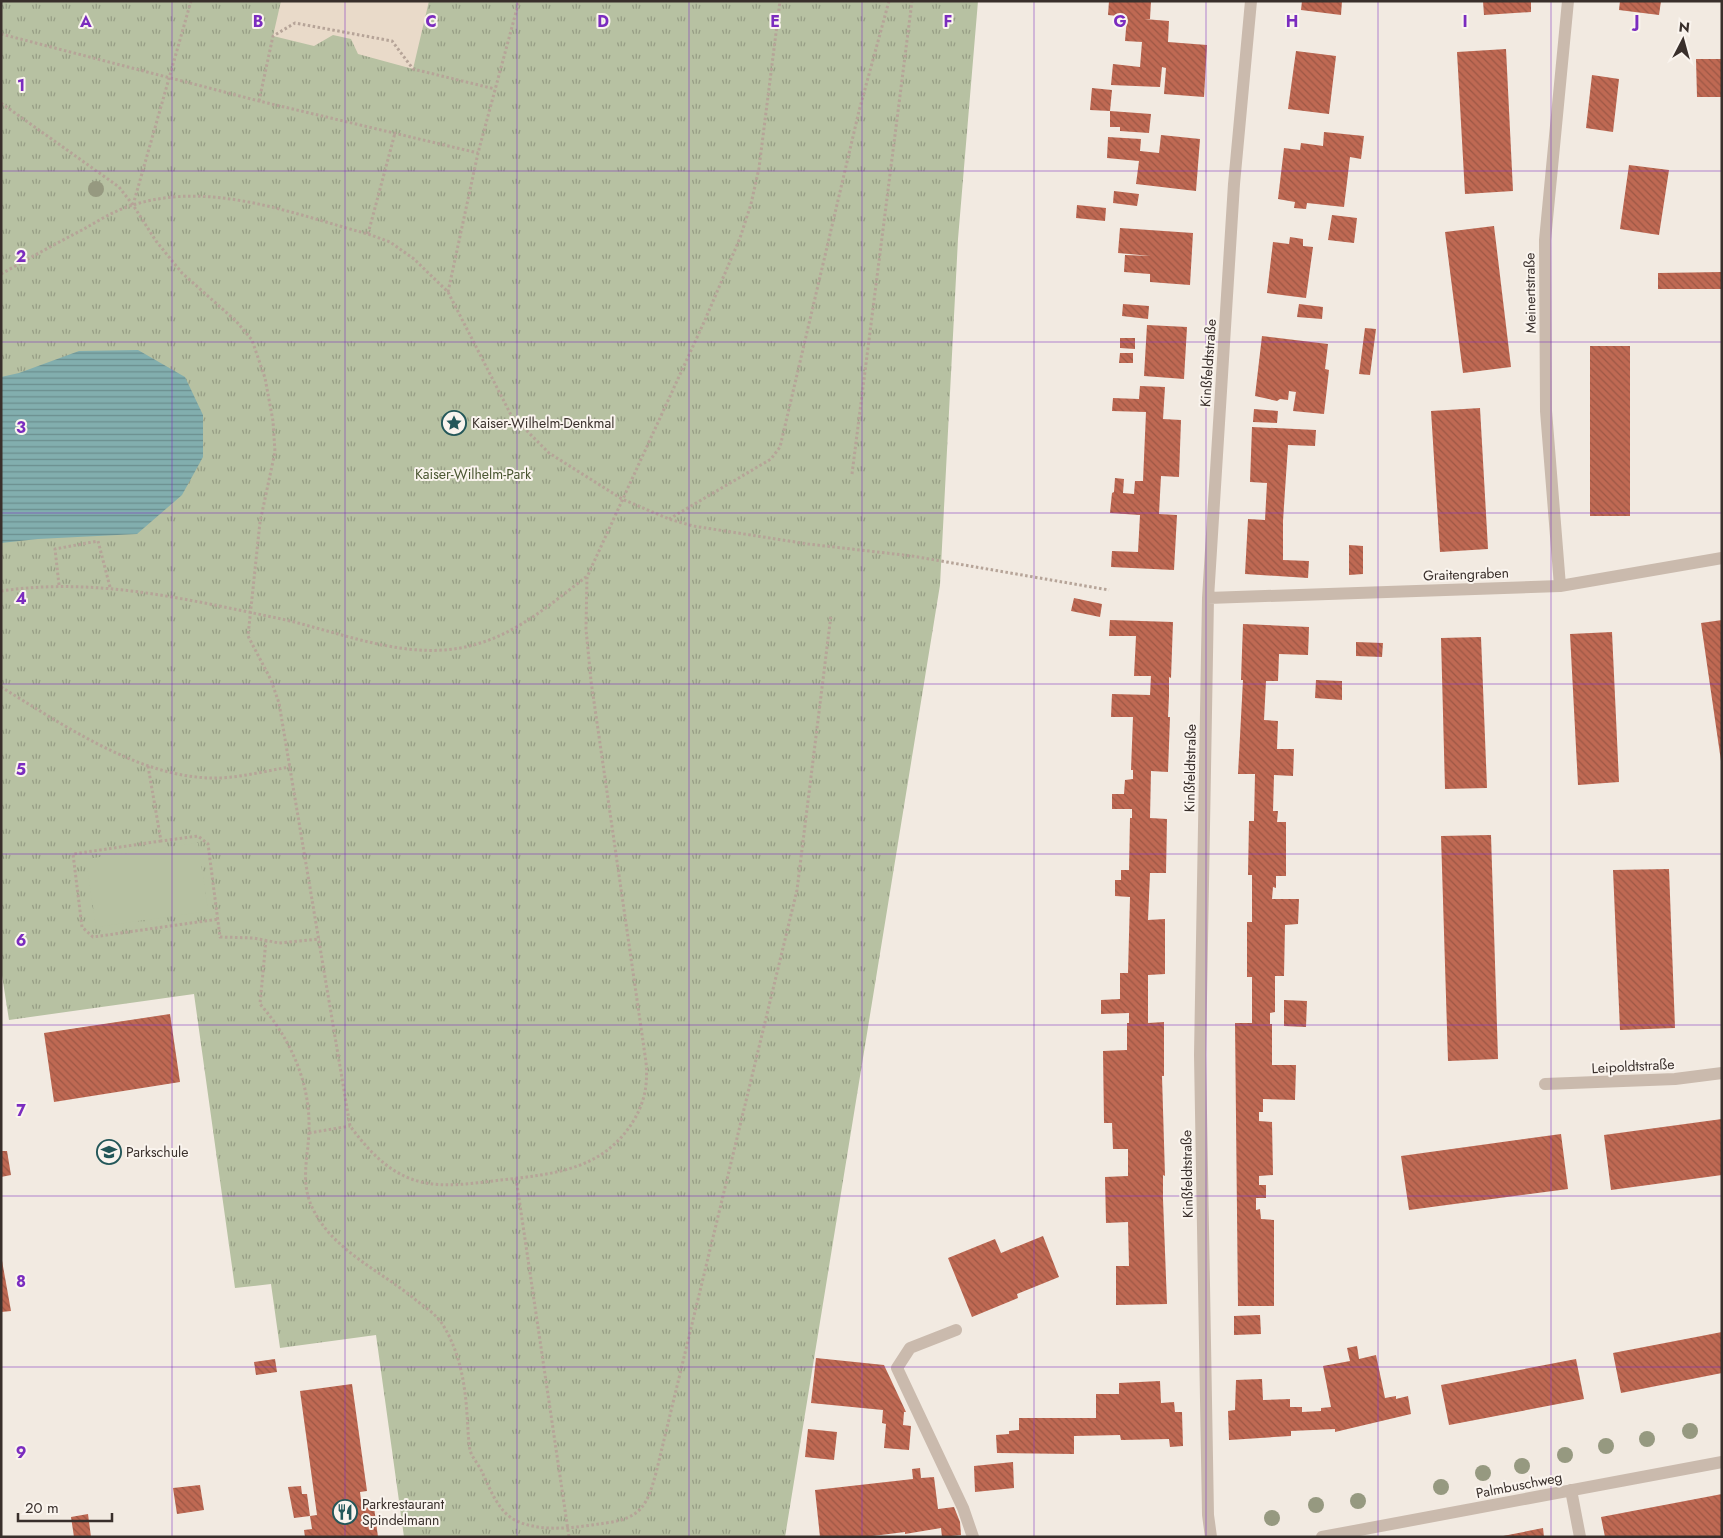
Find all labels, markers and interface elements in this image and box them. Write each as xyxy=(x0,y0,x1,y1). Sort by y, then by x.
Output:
text: A xyxy=(79,10,92,33)
text: B xyxy=(253,10,263,33)
text: C xyxy=(425,10,437,33)
text: D xyxy=(597,10,609,33)
text: E xyxy=(770,10,780,33)
text: F xyxy=(944,10,952,33)
text: G xyxy=(1113,10,1127,33)
text: H xyxy=(1286,10,1298,33)
text: I xyxy=(1462,10,1468,33)
text: J xyxy=(1631,10,1640,33)
north arrow xyxy=(1658,15,1708,65)
text: N xyxy=(1678,17,1691,38)
text: 1 xyxy=(17,74,25,97)
text: 2 xyxy=(16,245,26,268)
street label: Meinertstraße xyxy=(1519,253,1541,333)
street label: Kinßfeldtstraße xyxy=(1195,318,1221,408)
place icon: Kaiser-Wilhelm-Denkmal xyxy=(441,410,467,436)
place label: Kaiser-Wilhelm-Denkmal xyxy=(472,413,614,433)
text: 3 xyxy=(16,416,26,439)
park label: Kaiser-Wilhelm-Park xyxy=(415,464,532,484)
street label: Graitengraben xyxy=(1423,563,1509,585)
text: 4 xyxy=(15,587,27,610)
street label: Kinßfeldtstraße xyxy=(1179,724,1201,812)
text: 5 xyxy=(16,758,26,781)
text: 6 xyxy=(16,929,26,952)
street label: Leipoldtstraße xyxy=(1591,1054,1675,1078)
text: 7 xyxy=(16,1099,26,1122)
street label: Kinßfeldtstraße xyxy=(1176,1130,1198,1218)
school or university icon: Parkschule xyxy=(96,1139,122,1165)
place label: Parkschule xyxy=(126,1142,188,1162)
text: 8 xyxy=(16,1270,26,1293)
text: 9 xyxy=(16,1441,26,1464)
street label: Palmbuschweg xyxy=(1474,1467,1564,1503)
scale bar xyxy=(18,1490,111,1522)
place label: Parkrestaurant Spindelmann xyxy=(362,1494,445,1530)
text: 20 m xyxy=(25,1497,59,1519)
restaurant icon: Parkrestaurant Spindelmann xyxy=(332,1499,358,1525)

